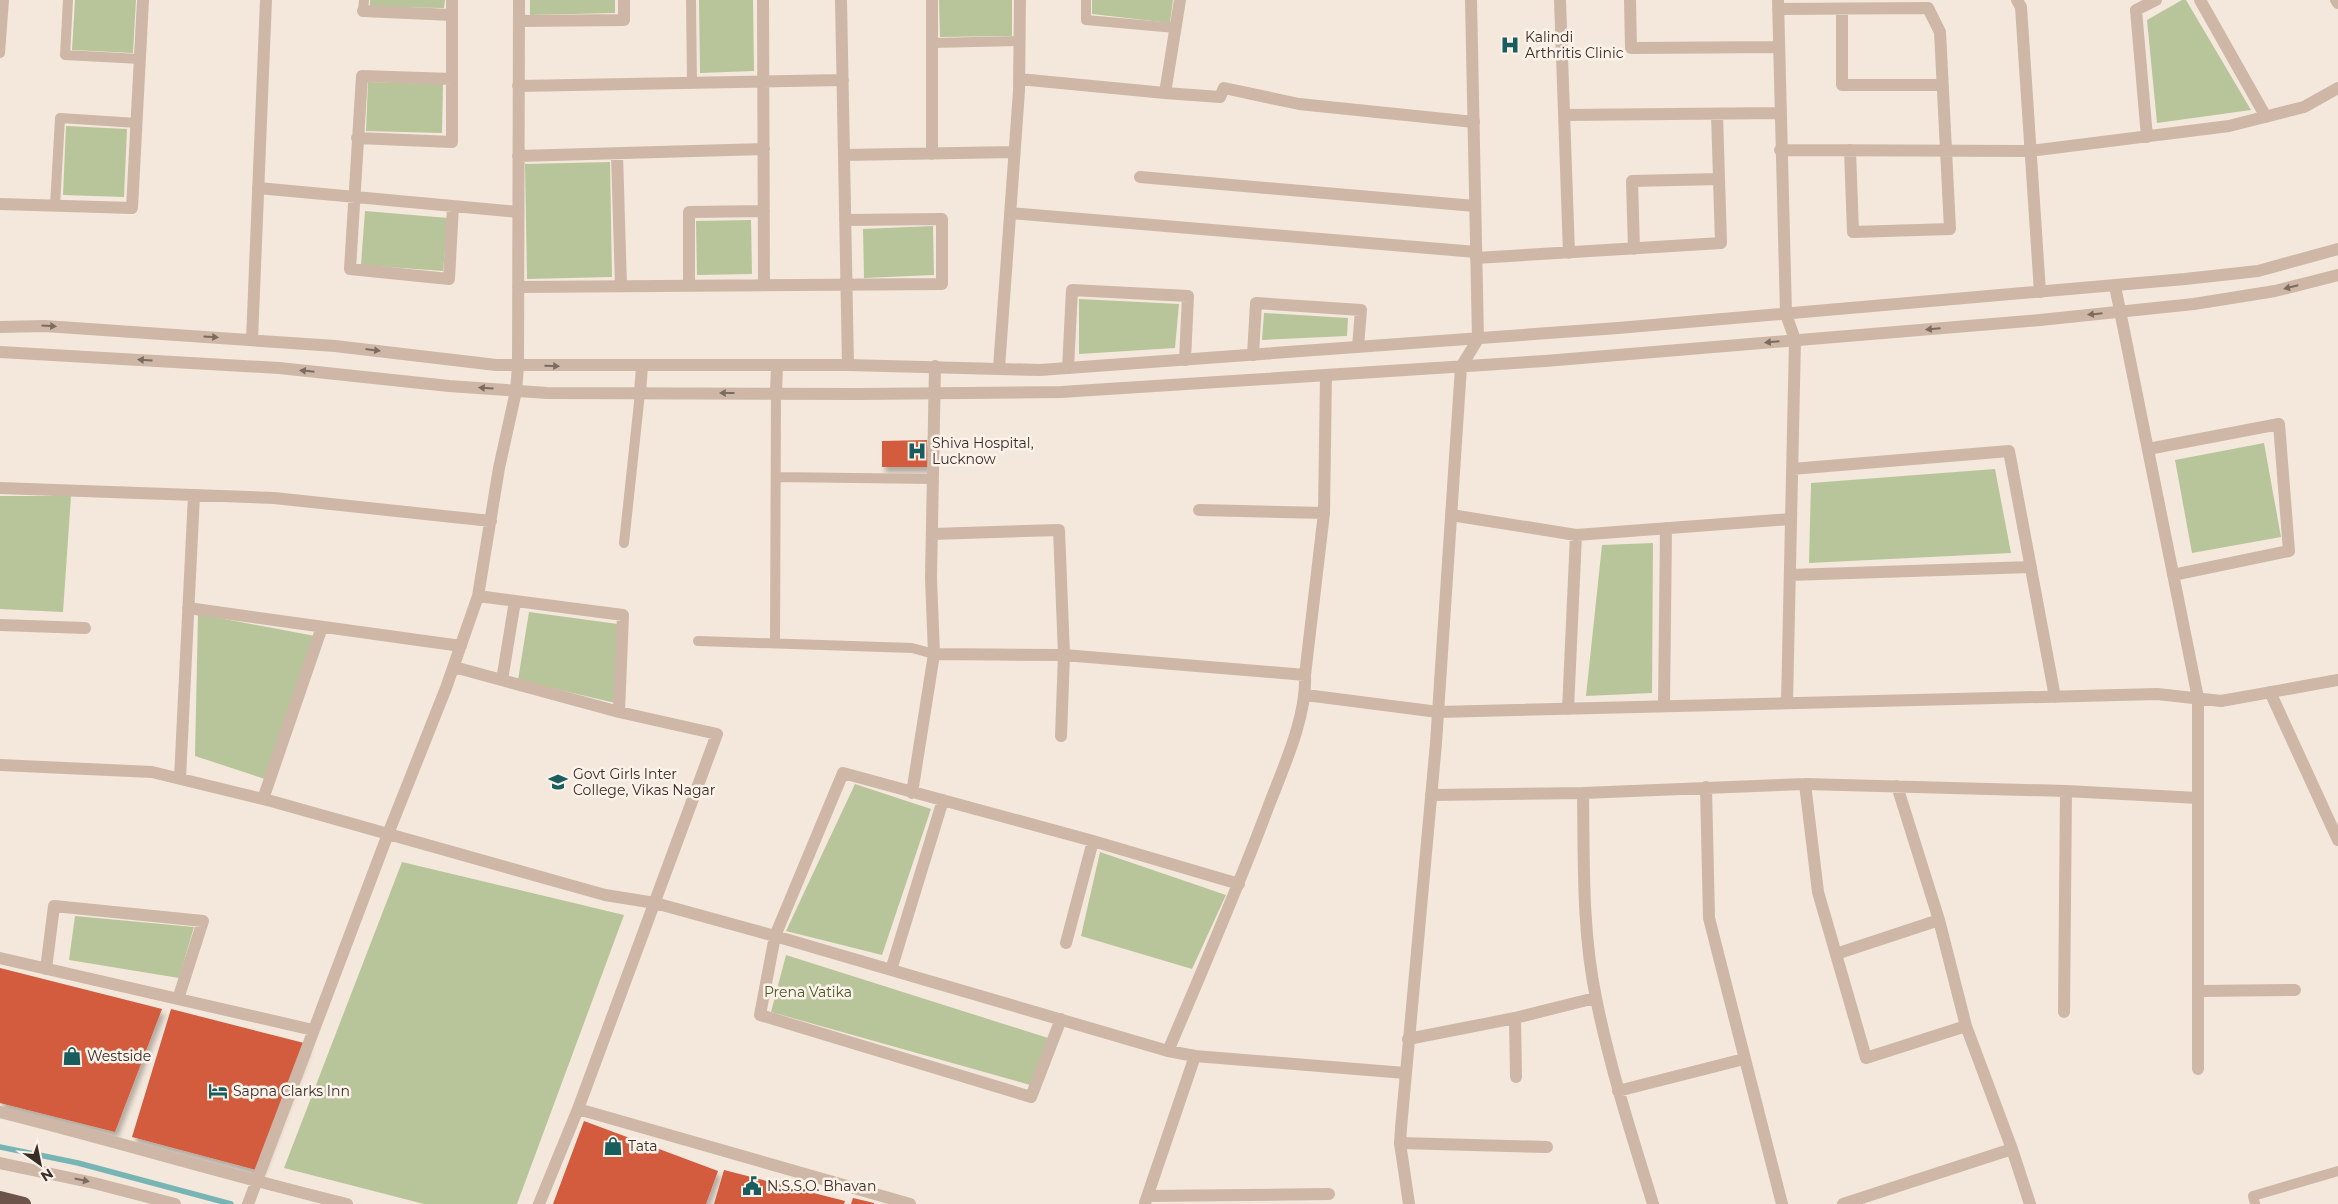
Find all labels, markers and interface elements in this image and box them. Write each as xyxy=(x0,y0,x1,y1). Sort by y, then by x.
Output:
place label: Kalindi Arthritis Clinic xyxy=(1525,28,1624,62)
hospital icon: Kalindi Arthritis Clinic xyxy=(1499,34,1521,56)
one-way arrow xyxy=(2283,283,2298,291)
one-way arrow xyxy=(2087,310,2103,318)
one-way arrow xyxy=(41,323,57,331)
one-way arrow xyxy=(1925,325,1941,333)
one-way arrow xyxy=(203,334,219,342)
one-way arrow xyxy=(1763,338,1779,346)
one-way arrow xyxy=(365,346,381,354)
one-way arrow xyxy=(137,355,153,363)
one-way arrow xyxy=(544,362,560,370)
one-way arrow xyxy=(299,367,315,375)
one-way arrow xyxy=(478,384,494,392)
one-way arrow xyxy=(719,390,735,398)
place label: Shiva Hospital, Lucknow xyxy=(932,434,1034,468)
hospital icon: Shiva Hospital, Lucknow xyxy=(906,440,928,462)
place label: Govt Girls Inter College, Vikas Nagar xyxy=(573,765,716,799)
school or university icon: Govt Girls Inter College, Vikas Nagar xyxy=(547,771,569,793)
park label: Prena Vatika xyxy=(764,983,852,1001)
shop icon: Westside xyxy=(61,1045,83,1067)
place label: Westside xyxy=(87,1047,151,1065)
hotel icon: Sapna Clarks Inn xyxy=(207,1080,229,1102)
place label: Sapna Clarks Inn xyxy=(233,1082,350,1100)
shop icon: Tata xyxy=(602,1135,624,1157)
place label: Tata xyxy=(628,1137,658,1155)
north arrow xyxy=(15,1139,65,1189)
text: N xyxy=(37,1164,57,1186)
public building icon: N.S.S.O. Bhavan xyxy=(741,1175,763,1197)
one-way arrow xyxy=(74,1176,89,1184)
place label: N.S.S.O. Bhavan xyxy=(767,1177,876,1195)

